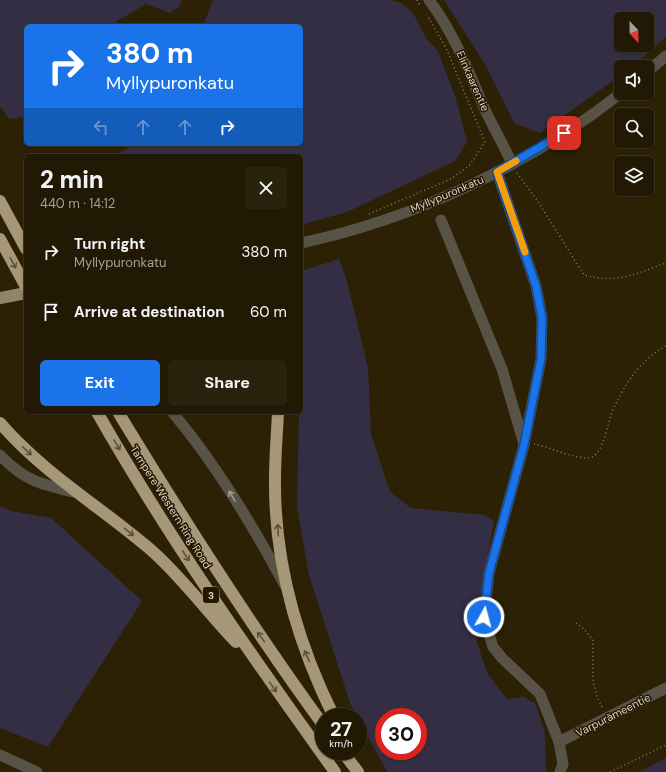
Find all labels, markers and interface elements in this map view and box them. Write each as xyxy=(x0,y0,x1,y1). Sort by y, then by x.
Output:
north arrow xyxy=(614,12,654,52)
map controls xyxy=(614,12,654,196)
text: 380 m xyxy=(106,35,193,72)
icon: right xyxy=(40,40,92,92)
street label: Elinkaarentie xyxy=(453,49,493,113)
button: sound xyxy=(614,60,654,100)
text: Myllypuronkatu xyxy=(106,71,234,95)
button: search xyxy=(614,108,654,148)
icon: left xyxy=(90,116,112,138)
icon: ahead xyxy=(132,116,154,138)
icon: ahead xyxy=(174,116,196,138)
icon: right xyxy=(216,116,238,138)
pin xyxy=(547,116,581,150)
icon: arrive xyxy=(553,122,575,144)
button: layers xyxy=(614,156,654,196)
text: 2 min xyxy=(40,164,104,195)
button: close xyxy=(245,167,287,209)
street label: Myllypuronkatu xyxy=(408,172,486,216)
text: 440 m · 14:12 xyxy=(40,195,115,212)
text: Turn right xyxy=(74,234,145,254)
icon: right xyxy=(40,241,62,263)
text: 380 m xyxy=(241,242,287,262)
text: Myllypuronkatu xyxy=(74,254,166,271)
one-way arrow xyxy=(10,257,17,269)
icon: arrive xyxy=(40,301,62,323)
text: Arrive at destination xyxy=(74,302,225,322)
text: 60 m xyxy=(250,302,287,322)
button: Exit xyxy=(40,360,160,406)
button: Share xyxy=(168,360,287,406)
one-way arrow xyxy=(113,439,121,451)
street label: Tampere Western Ring Road xyxy=(127,443,215,571)
one-way arrow xyxy=(22,446,32,456)
one-way arrow xyxy=(227,490,235,502)
one-way arrow xyxy=(274,524,281,537)
one-way arrow xyxy=(124,527,134,536)
one-way arrow xyxy=(181,550,190,561)
road number: 3 xyxy=(203,587,219,603)
position arrow xyxy=(463,596,505,638)
one-way arrow xyxy=(257,632,265,643)
one-way arrow xyxy=(302,650,310,662)
one-way arrow xyxy=(269,681,277,692)
street label: Varpurämeentie xyxy=(573,690,653,740)
speed limit sign: 30 xyxy=(375,708,427,760)
text: 27 xyxy=(330,716,352,742)
text: km/h xyxy=(329,737,353,750)

